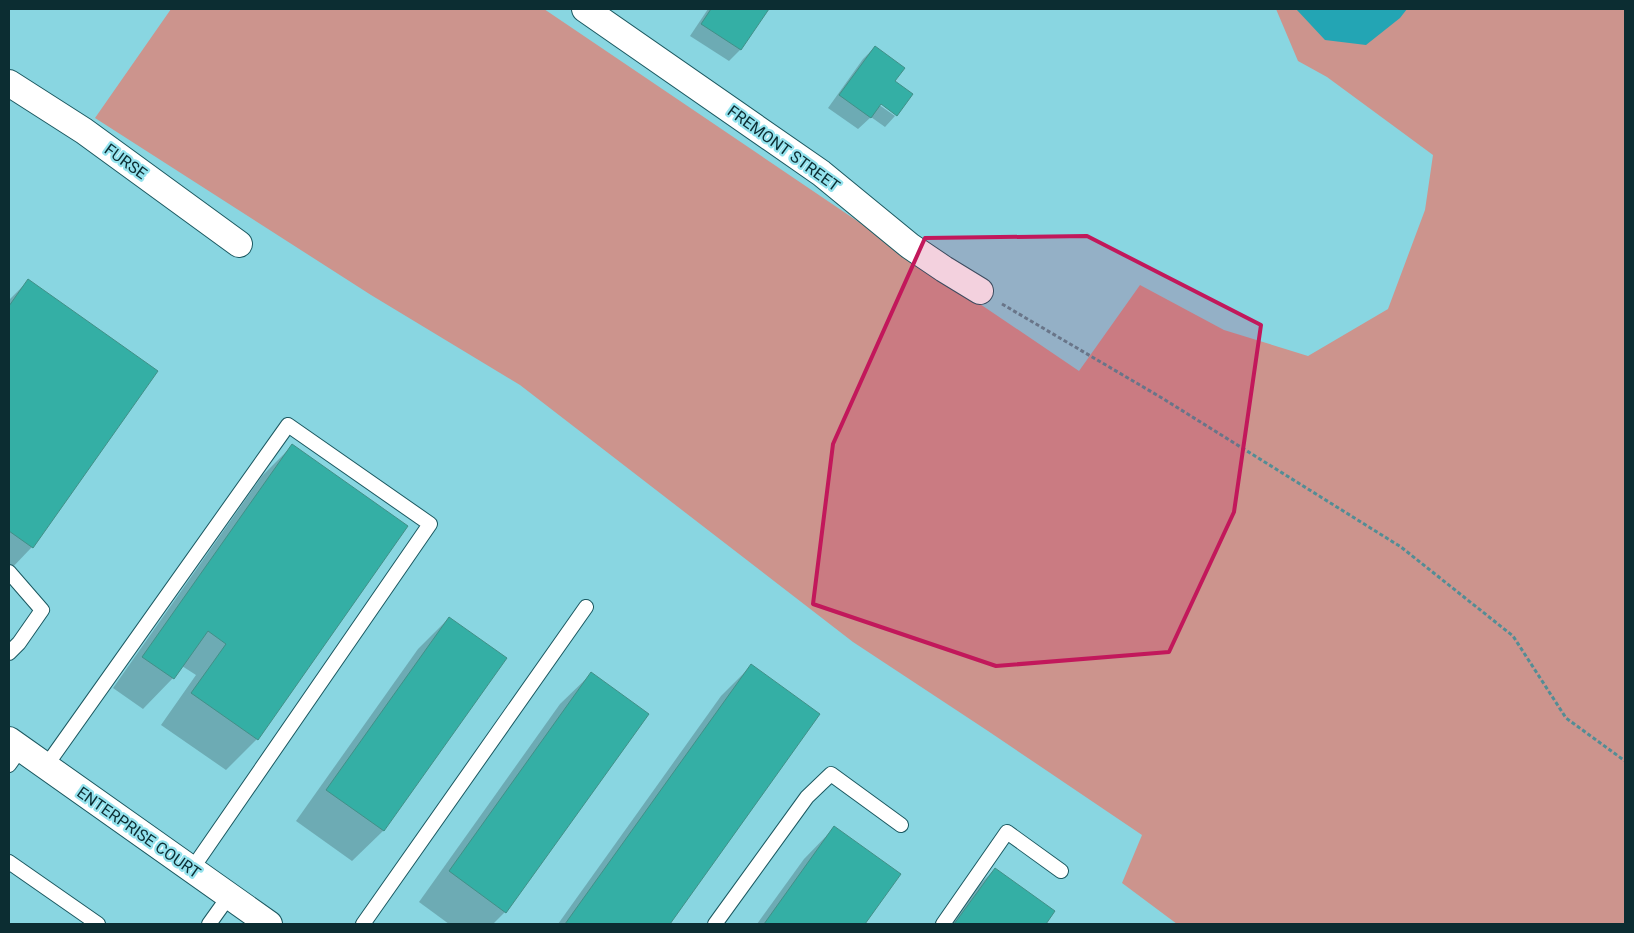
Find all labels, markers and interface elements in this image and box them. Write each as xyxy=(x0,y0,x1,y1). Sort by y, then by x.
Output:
street label: FREMONT STREET xyxy=(724,101,844,196)
street label: FURSE xyxy=(101,140,151,183)
street label: ENTERPRISE COURT xyxy=(73,783,204,882)

